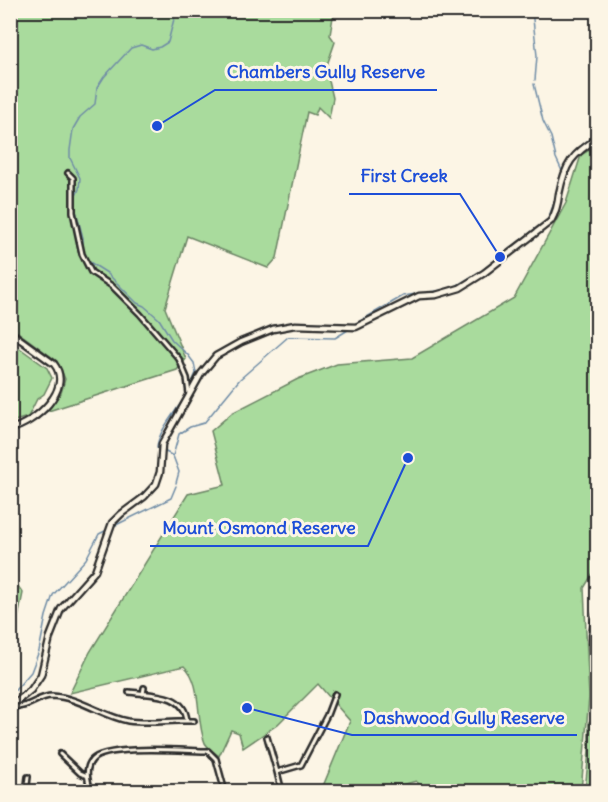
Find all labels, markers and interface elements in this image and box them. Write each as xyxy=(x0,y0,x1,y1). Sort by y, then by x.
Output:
callout: Chambers Gully Reserve xyxy=(215,54,437,90)
text: Chambers Gully Reserve xyxy=(227,60,425,83)
callout: First Creek xyxy=(349,158,460,194)
text: First Creek xyxy=(360,164,448,187)
callout: Mount Osmond Reserve xyxy=(150,510,368,546)
text: Mount Osmond Reserve xyxy=(162,516,356,539)
callout: Dashwood Gully Reserve xyxy=(352,699,577,735)
text: Dashwood Gully Reserve xyxy=(363,706,565,729)

